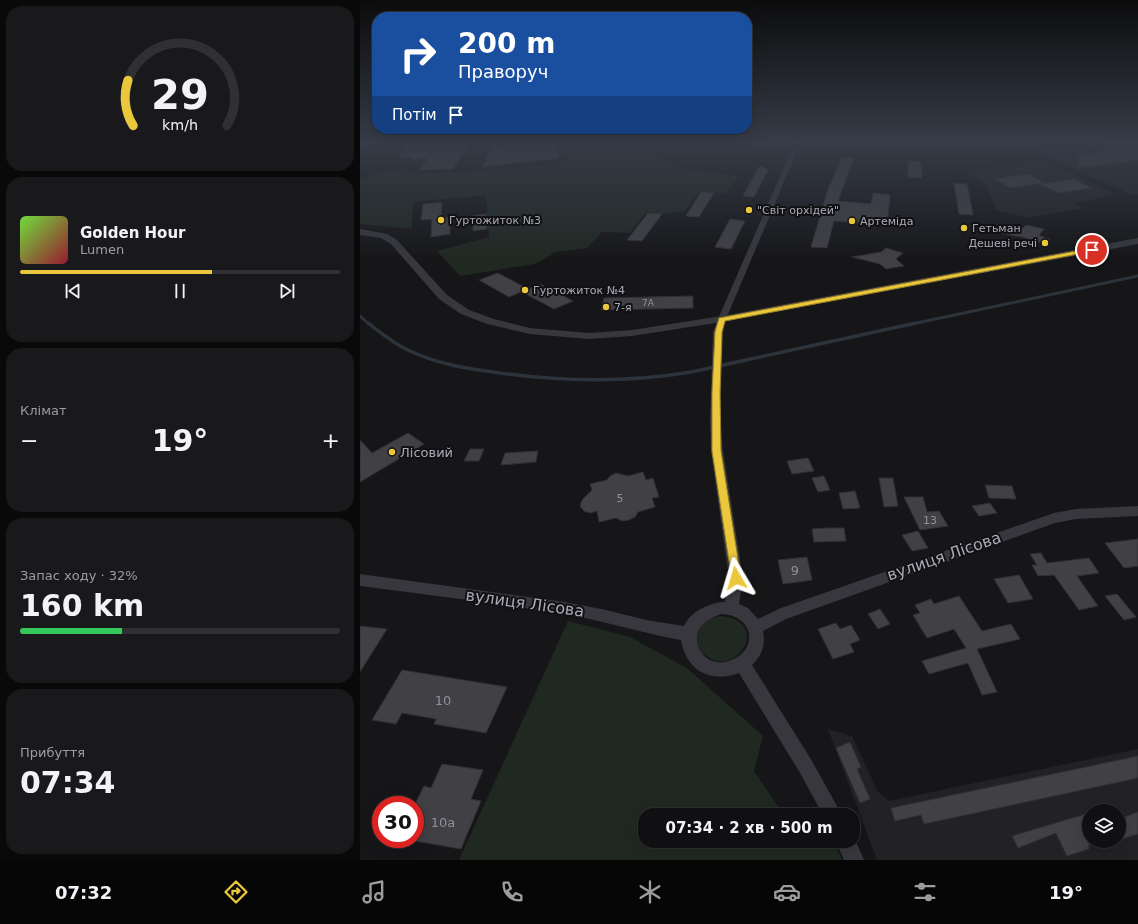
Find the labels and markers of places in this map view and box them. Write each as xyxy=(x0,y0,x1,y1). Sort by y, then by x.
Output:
place label: "Світ орхідей" xyxy=(757,204,839,217)
marker: "Світ орхідей" xyxy=(744,205,754,215)
place label: Гуртожиток №3 xyxy=(449,214,541,227)
marker: Гуртожиток №3 xyxy=(436,215,446,225)
place label: Артеміда xyxy=(860,215,913,228)
marker: Артеміда xyxy=(847,216,857,226)
place label: Гетьман xyxy=(972,222,1021,235)
marker: Гетьман xyxy=(959,223,969,233)
pin xyxy=(1075,233,1109,267)
place label: Дешеві речі xyxy=(968,237,1037,250)
marker: Дешеві речі xyxy=(1040,238,1050,248)
place label: Гуртожиток №4 xyxy=(533,284,625,297)
marker: Гуртожиток №4 xyxy=(520,285,530,295)
place label: 7-я xyxy=(614,301,632,314)
marker: 7-я xyxy=(601,302,611,312)
place label: Лісовий xyxy=(400,445,453,460)
marker: Лісовий xyxy=(387,447,397,457)

